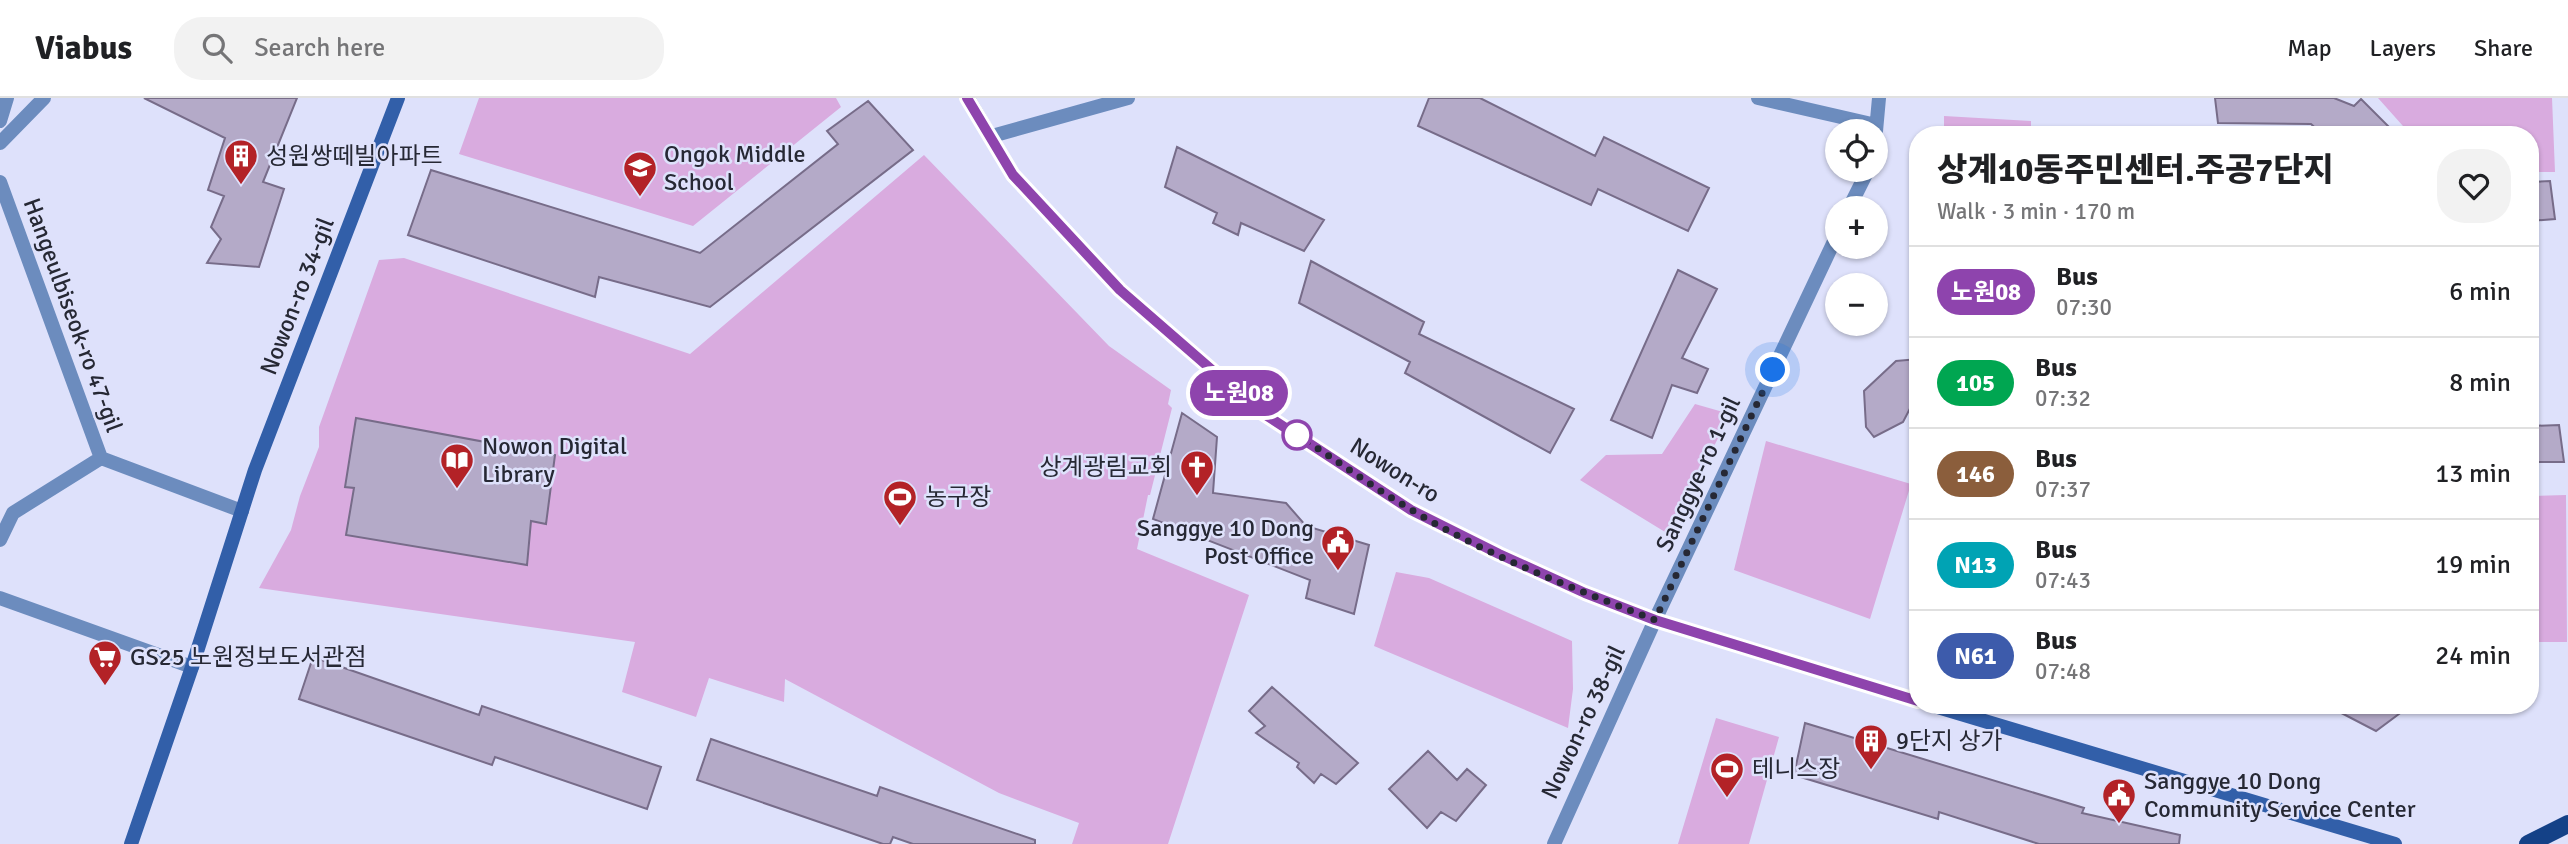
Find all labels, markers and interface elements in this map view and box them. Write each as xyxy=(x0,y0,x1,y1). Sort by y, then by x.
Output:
search box xyxy=(174,17,664,80)
text: Viabus xyxy=(35,28,132,69)
icon: search xyxy=(198,29,236,67)
text: Search here xyxy=(254,32,385,64)
text: Map xyxy=(2287,33,2332,63)
text: Layers xyxy=(2370,33,2436,63)
text: Share xyxy=(2474,33,2533,63)
map controls xyxy=(1825,119,1888,336)
button: locate xyxy=(1825,119,1888,182)
building icon: 성원쌍떼빌아파트 xyxy=(222,137,260,186)
place label: Ongok Middle School xyxy=(664,139,806,197)
place label: 성원쌍떼빌아파트 xyxy=(266,141,443,171)
school or university icon: Ongok Middle School xyxy=(621,149,659,198)
button: heart xyxy=(2437,149,2511,223)
text: 상계10동주민센터.주공7단지 xyxy=(1937,150,2334,191)
street label: Hangeulbiseok-ro 47-gil xyxy=(17,194,129,436)
button: + xyxy=(1825,196,1888,259)
text: Walk · 3 min · 170 m xyxy=(1937,197,2135,226)
street label: Nowon-ro 34-gil xyxy=(253,213,341,379)
text: Bus xyxy=(2056,261,2098,293)
button: − xyxy=(1825,273,1888,336)
text: 6 min xyxy=(2449,276,2511,308)
text: 노원08 xyxy=(1951,277,2021,307)
text: 07:30 xyxy=(2056,293,2112,322)
your location xyxy=(1755,352,1790,387)
text: Bus xyxy=(2035,352,2077,384)
text: 8 min xyxy=(2449,367,2511,399)
text: 105 xyxy=(1956,368,1995,398)
line badge: 노원08 xyxy=(1190,370,1288,416)
text: 노원08 xyxy=(1204,378,1274,408)
text: 07:32 xyxy=(2035,384,2091,413)
street label: Sanggye-ro 1-gil xyxy=(1649,392,1747,556)
unlabelled marker xyxy=(1282,420,1312,450)
place label: Nowon Digital Library xyxy=(482,431,627,489)
street label: Nowon-ro xyxy=(1344,431,1446,509)
library icon: Nowon Digital Library xyxy=(438,441,476,490)
text: Bus xyxy=(2035,443,2077,475)
church icon: 상계광림교회 xyxy=(1178,448,1216,497)
place label: 상계광림교회 xyxy=(1040,452,1172,482)
text: 13 min xyxy=(2435,458,2511,490)
text: 146 xyxy=(1956,459,1995,489)
text: 07:37 xyxy=(2035,475,2091,504)
sports icon: 농구장 xyxy=(881,478,919,527)
place label: 농구장 xyxy=(925,482,991,512)
place label: Sanggye 10 Dong Post Office xyxy=(1137,513,1314,571)
public building icon: Sanggye 10 Dong Post Office xyxy=(1319,523,1357,572)
text: Bus xyxy=(2035,534,2077,566)
text: 19 min xyxy=(2435,549,2511,581)
text: N13 xyxy=(1954,550,1997,580)
text: 07:43 xyxy=(2035,566,2091,595)
text: Bus xyxy=(2035,625,2077,657)
supermarket icon: GS25 노원정보도서관점 xyxy=(86,638,124,687)
street label: Nowon-ro 38-gil xyxy=(1534,640,1632,804)
text: 24 min xyxy=(2435,640,2511,672)
text: N61 xyxy=(1954,641,1997,671)
place label: GS25 노원정보도서관점 xyxy=(130,642,367,672)
text: 07:48 xyxy=(2035,657,2091,686)
building icon: 9단지 상가 xyxy=(1852,722,1890,771)
place label: 9단지 상가 xyxy=(1896,726,2003,756)
sports icon: 테니스장 xyxy=(1708,750,1746,799)
place label: 테니스장 xyxy=(1752,754,1840,784)
place label: Sanggye 10 Dong Community Service Center xyxy=(2144,766,2416,824)
public building icon: Sanggye 10 Dong Community Service Center xyxy=(2100,776,2138,825)

